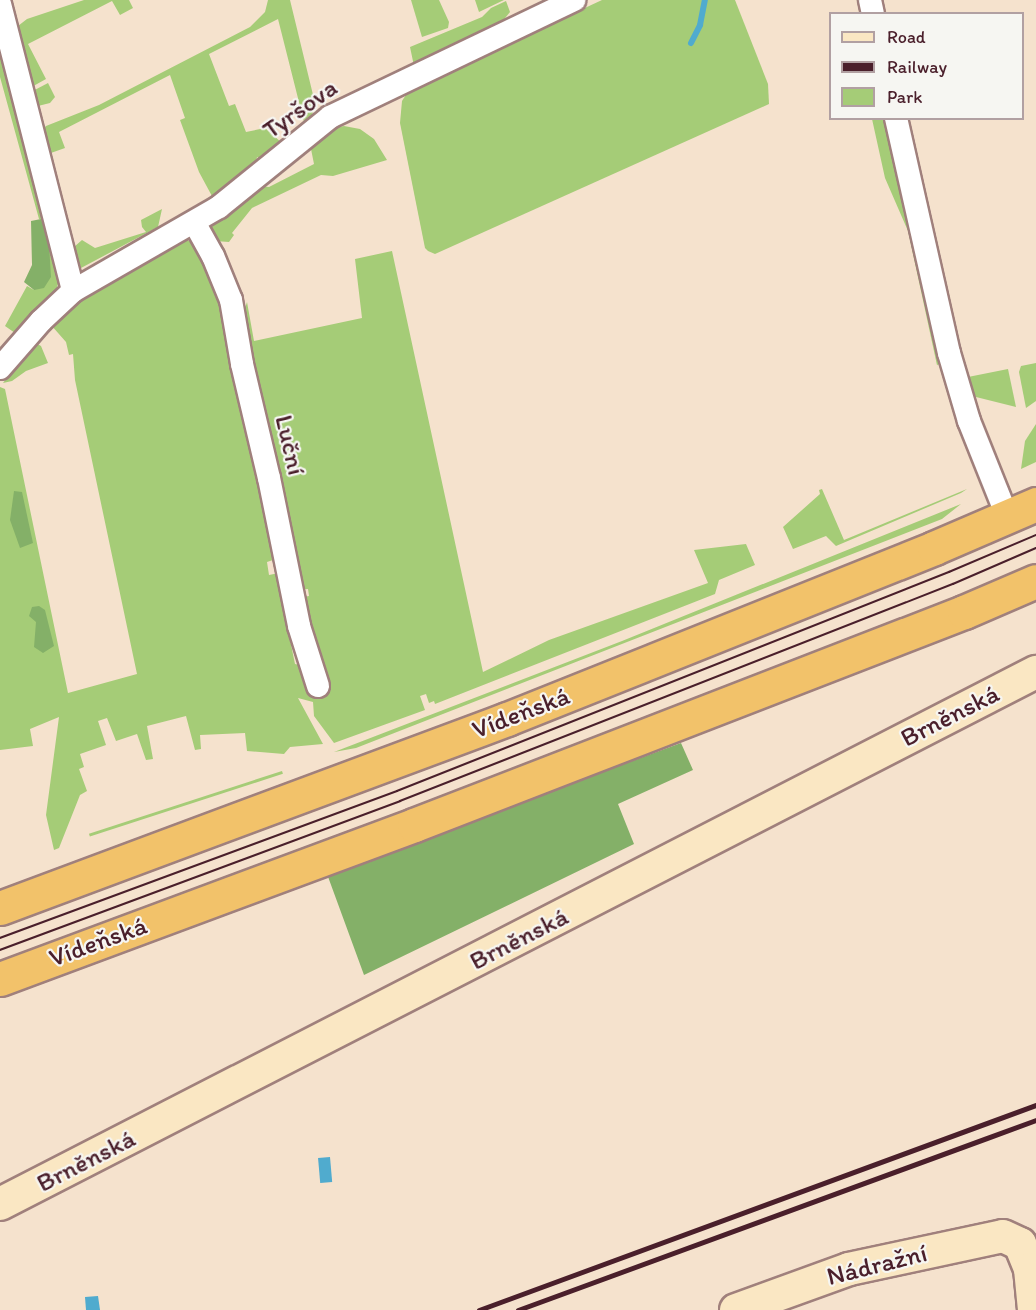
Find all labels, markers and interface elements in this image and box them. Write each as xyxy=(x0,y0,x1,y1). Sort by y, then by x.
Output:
legend xyxy=(829,12,1024,120)
text: Road xyxy=(887,26,926,48)
text: Railway xyxy=(887,56,947,78)
street label: Tyršova xyxy=(257,72,343,146)
text: Park xyxy=(887,86,922,108)
street label: Luční xyxy=(268,412,312,478)
street label: Brněnská xyxy=(895,678,1005,754)
street label: Vídeňská xyxy=(468,680,574,746)
street label: Brněnská xyxy=(464,901,574,977)
street label: Vídeňská xyxy=(45,910,151,974)
street label: Brněnská xyxy=(31,1123,141,1199)
street label: Nádražní xyxy=(824,1237,930,1293)

